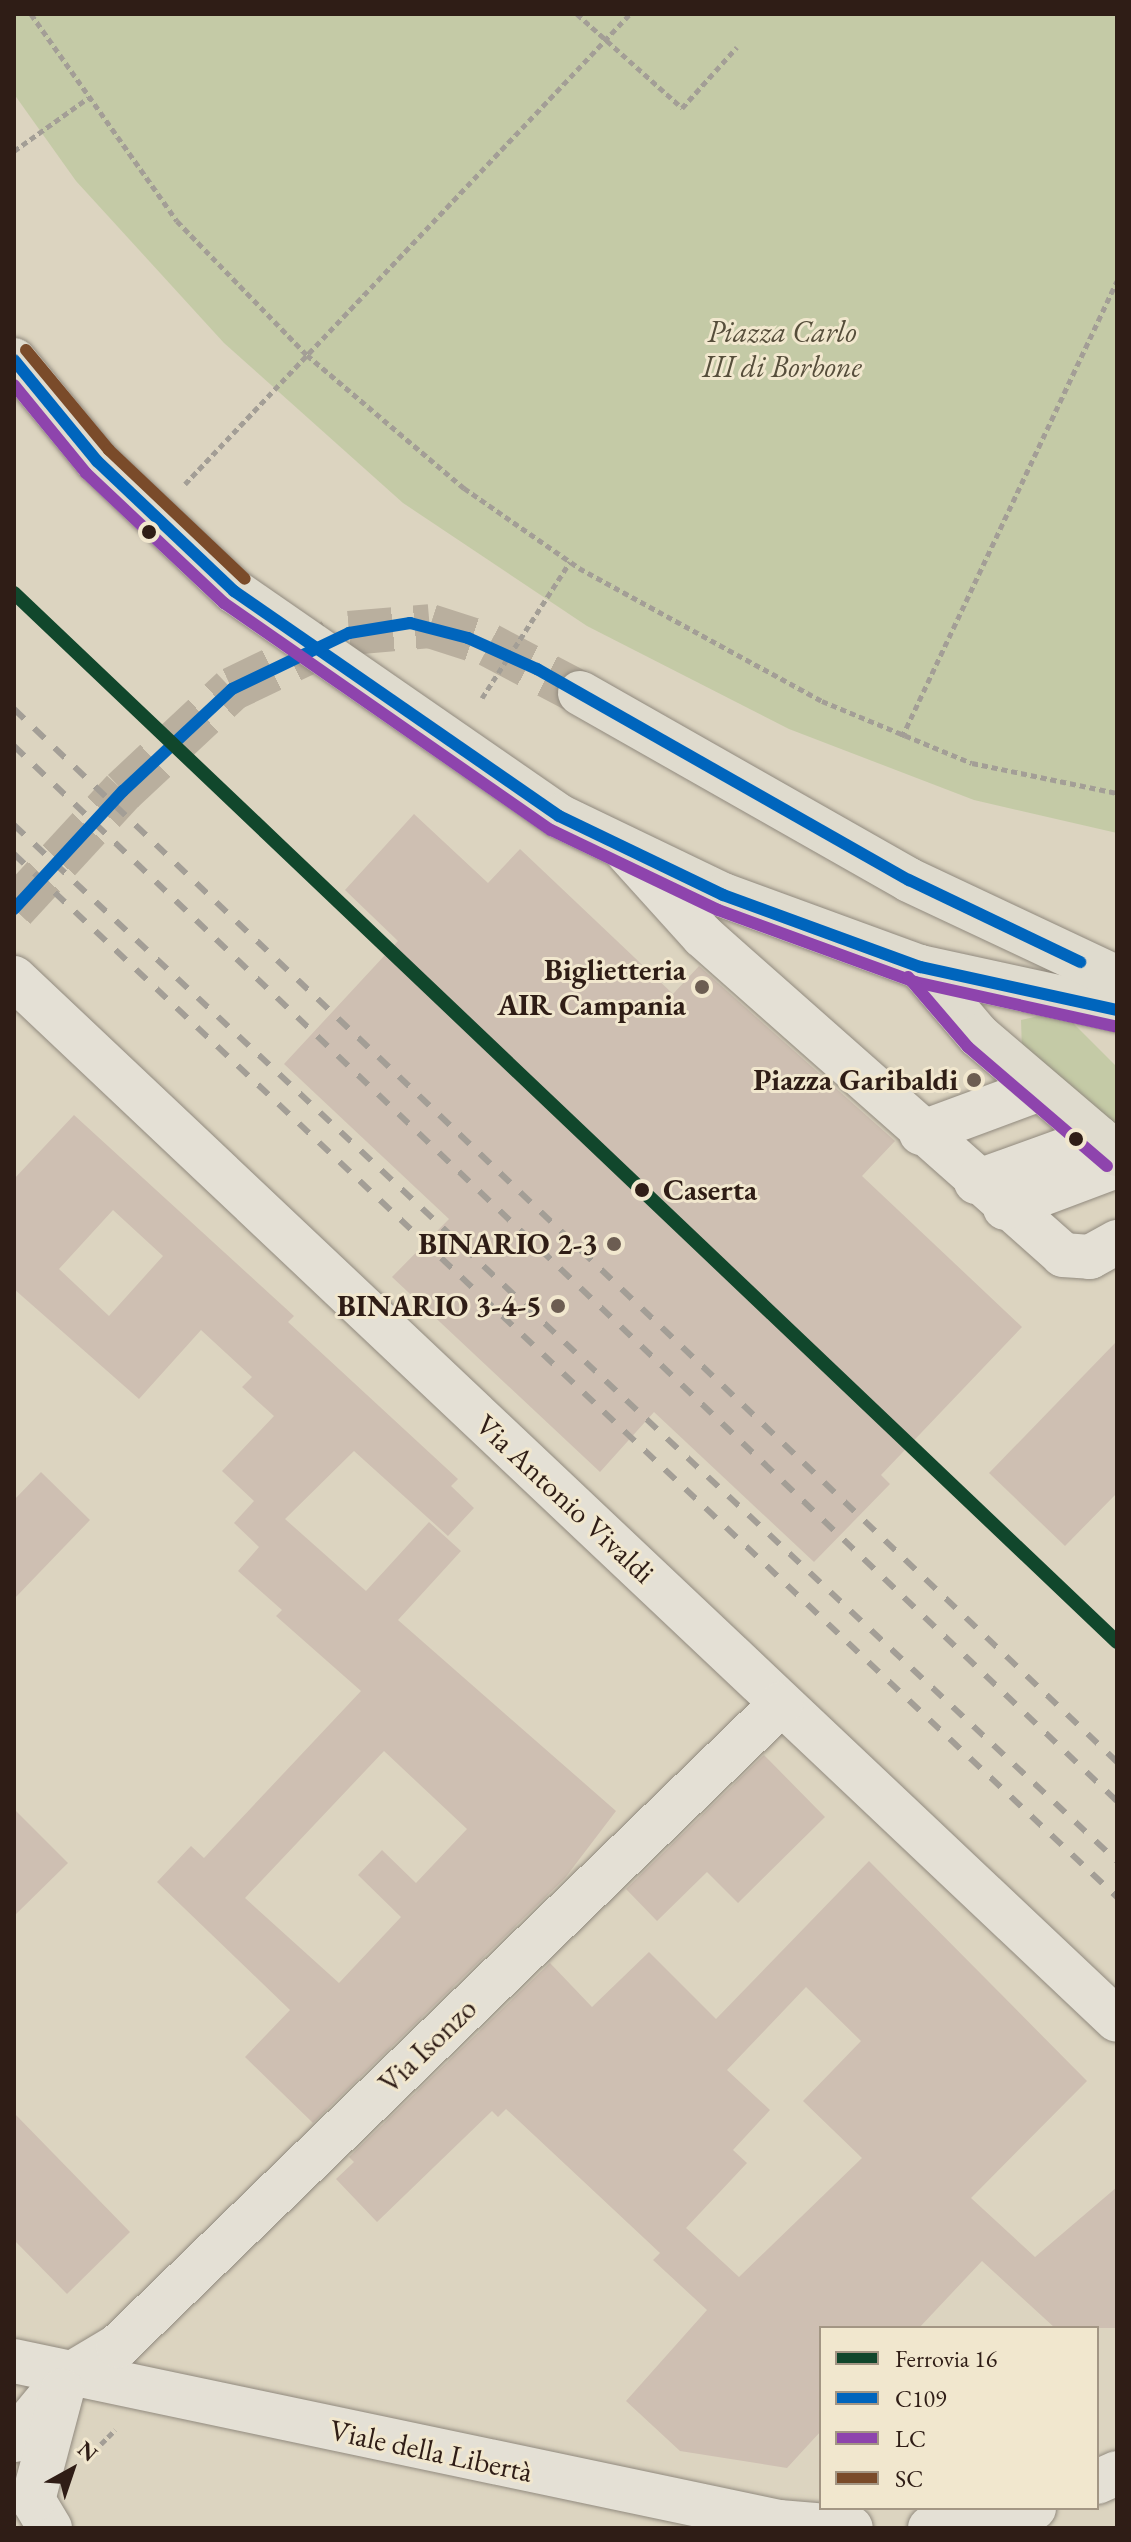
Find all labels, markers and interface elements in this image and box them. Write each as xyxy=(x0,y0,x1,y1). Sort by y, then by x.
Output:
park label: Piazza Carlo III di Borbone xyxy=(702,314,862,384)
unlabelled marker xyxy=(141,524,157,540)
place label: Biglietteria AIR Campania xyxy=(497,952,686,1022)
marker: Biglietteria AIR Campania xyxy=(693,978,711,996)
place label: Piazza Garibaldi xyxy=(753,1062,958,1098)
marker: Piazza Garibaldi xyxy=(965,1071,983,1089)
unlabelled marker xyxy=(1068,1131,1084,1147)
place label: Caserta xyxy=(663,1172,757,1208)
marker: Caserta xyxy=(628,1176,656,1204)
place label: BINARIO 2-3 xyxy=(418,1226,598,1262)
marker: BINARIO 2-3 xyxy=(605,1235,623,1253)
place label: BINARIO 3-4-5 xyxy=(337,1288,542,1324)
marker: BINARIO 3-4-5 xyxy=(549,1297,567,1315)
street label: Via Antonio Vivaldi xyxy=(468,1407,662,1591)
street label: Via Isonzo xyxy=(372,1991,484,2101)
legend xyxy=(819,2326,1099,2510)
text: Ferrovia 16 xyxy=(895,2343,997,2374)
text: C109 xyxy=(895,2383,947,2414)
street label: Viale della Libertà xyxy=(326,2412,536,2490)
text: LC xyxy=(895,2423,926,2454)
north arrow xyxy=(32,2430,112,2510)
text: N xyxy=(72,2434,104,2468)
text: SC xyxy=(895,2463,923,2494)

